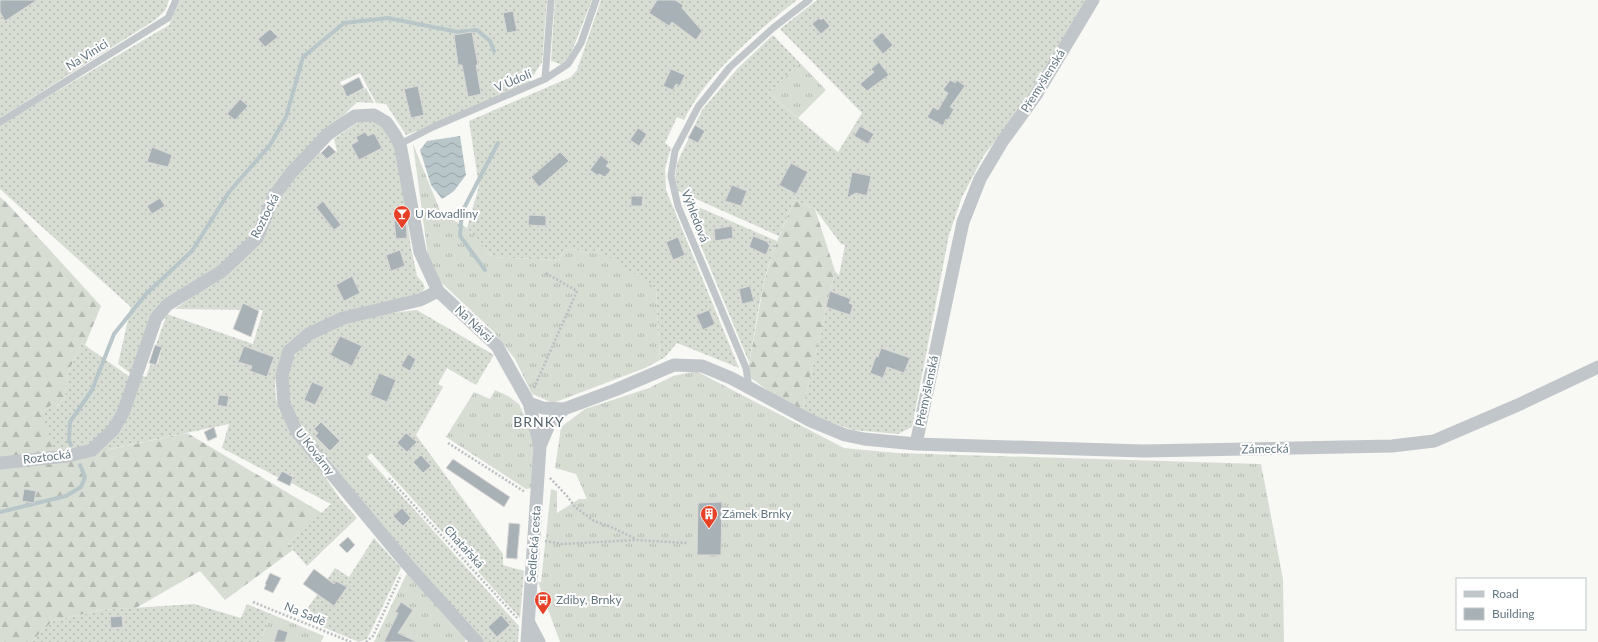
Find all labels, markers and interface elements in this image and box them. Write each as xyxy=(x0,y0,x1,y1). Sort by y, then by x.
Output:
street label: Na Vinici xyxy=(63,36,111,73)
street label: Přemyšlenská xyxy=(1017,46,1068,115)
street label: V Údolí xyxy=(492,66,535,95)
street label: Výhledová xyxy=(679,187,712,244)
street label: Roztocká xyxy=(247,191,282,241)
bar icon: U Kovadliny xyxy=(392,204,412,229)
place label: U Kovadliny xyxy=(415,206,479,221)
street label: Na Návsi xyxy=(452,302,497,345)
street label: Přemyšlenská xyxy=(912,354,941,428)
district label: BRNKY xyxy=(513,413,565,430)
street label: U Kovárny xyxy=(293,425,339,479)
street label: Zámecká xyxy=(1241,441,1289,456)
street label: Roztocká xyxy=(22,446,72,467)
building icon: Zámek Brnky xyxy=(699,504,719,529)
street label: Sedlecká cesta xyxy=(523,505,544,583)
place label: Zámek Brnky xyxy=(722,506,792,521)
street label: Chatařská xyxy=(441,522,488,571)
legend xyxy=(1456,578,1586,630)
text: Road xyxy=(1492,586,1519,601)
bus stop icon: Zdiby, Brnky xyxy=(533,590,553,615)
place label: Zdiby, Brnky xyxy=(556,592,622,607)
street label: Na Sadě xyxy=(282,598,328,629)
text: Building xyxy=(1492,606,1535,621)

